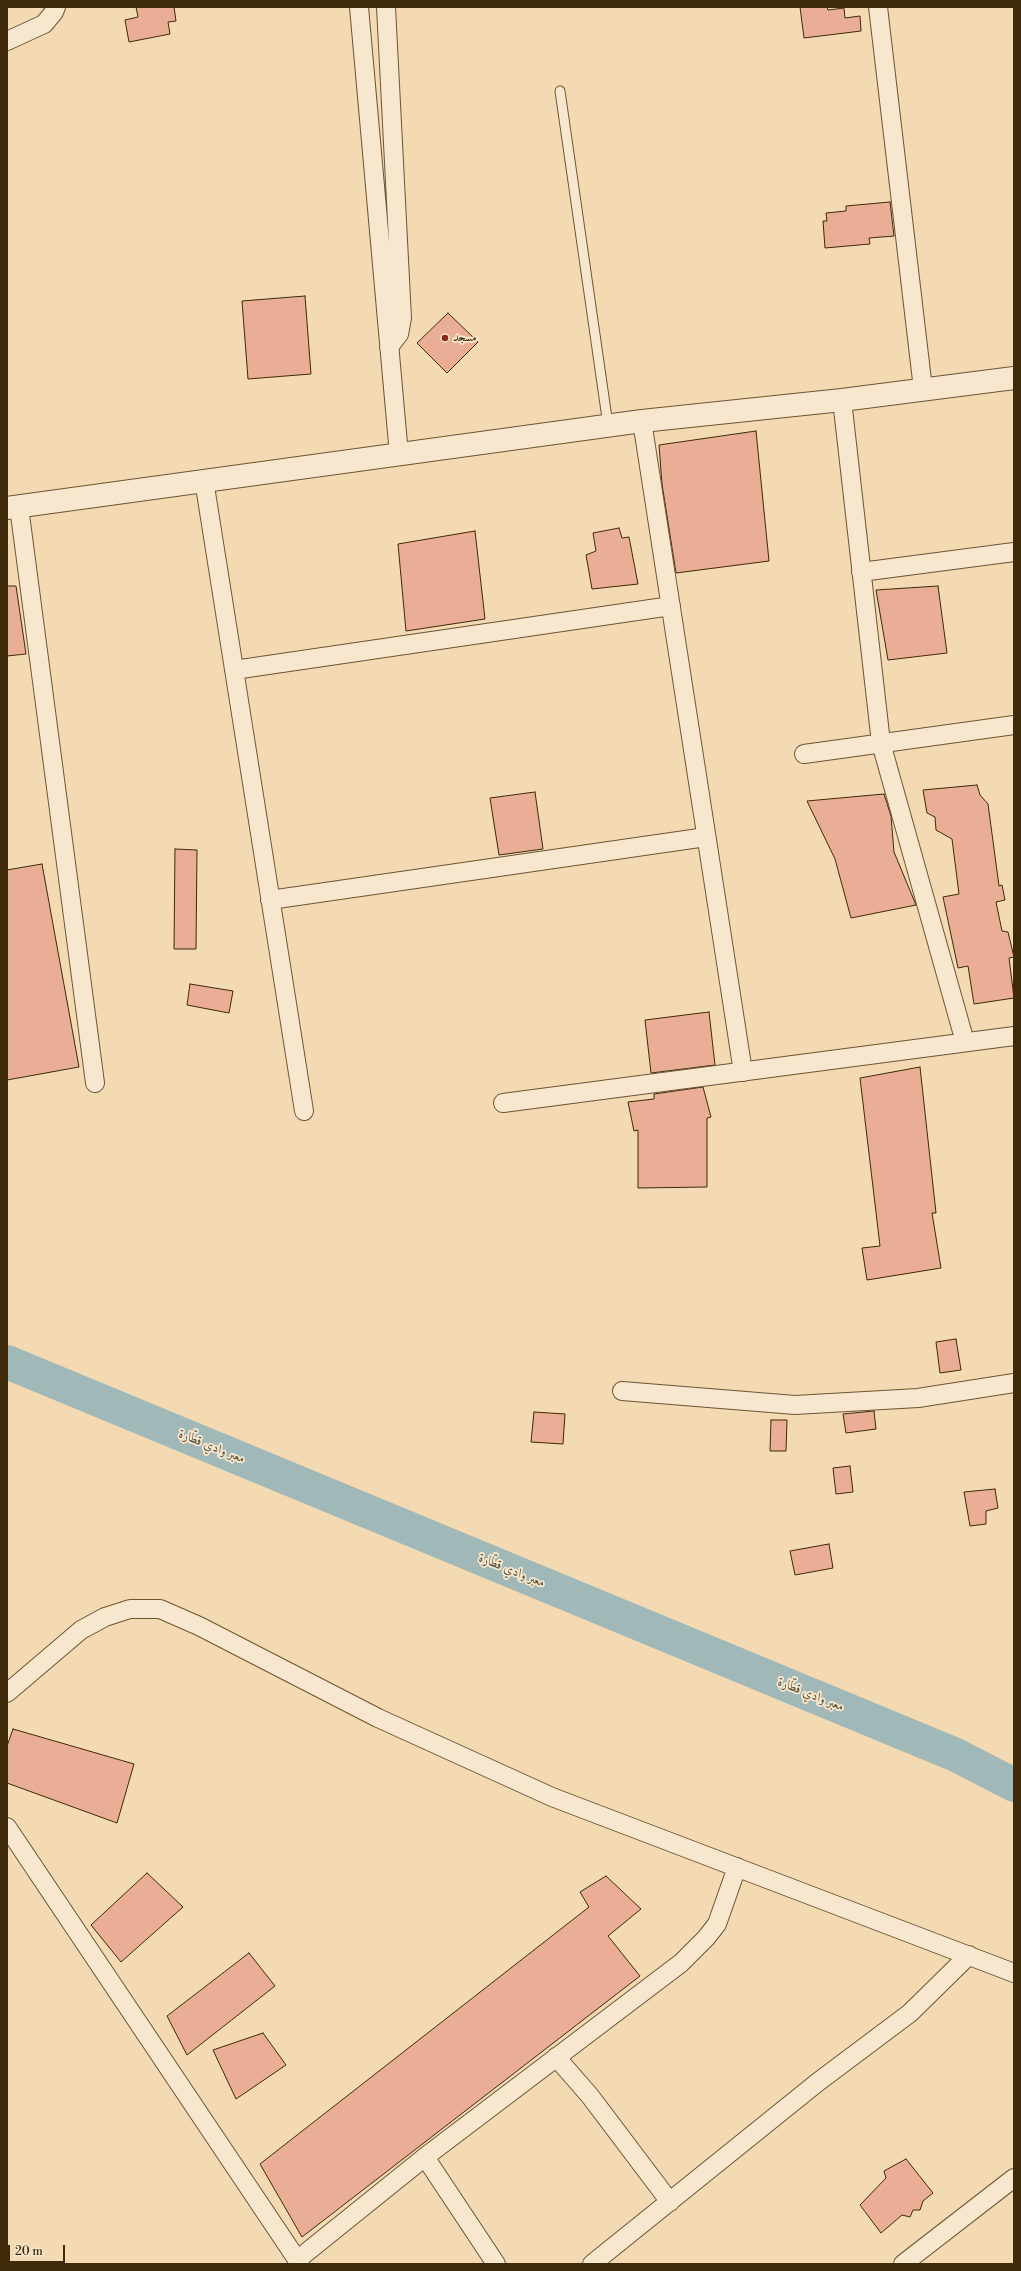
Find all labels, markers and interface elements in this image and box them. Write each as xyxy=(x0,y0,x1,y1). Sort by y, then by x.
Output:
place label: مسجد xyxy=(453,331,477,345)
marker: مسجد xyxy=(440,333,450,343)
water label: معبر وادي قطّارة xyxy=(177,1427,247,1467)
water label: معبر وادي قطّارة xyxy=(477,1551,547,1591)
water label: معبر وادي قطّارة xyxy=(776,1675,846,1715)
scale bar xyxy=(10,2237,67,2263)
text: 20 m xyxy=(15,2244,43,2259)

